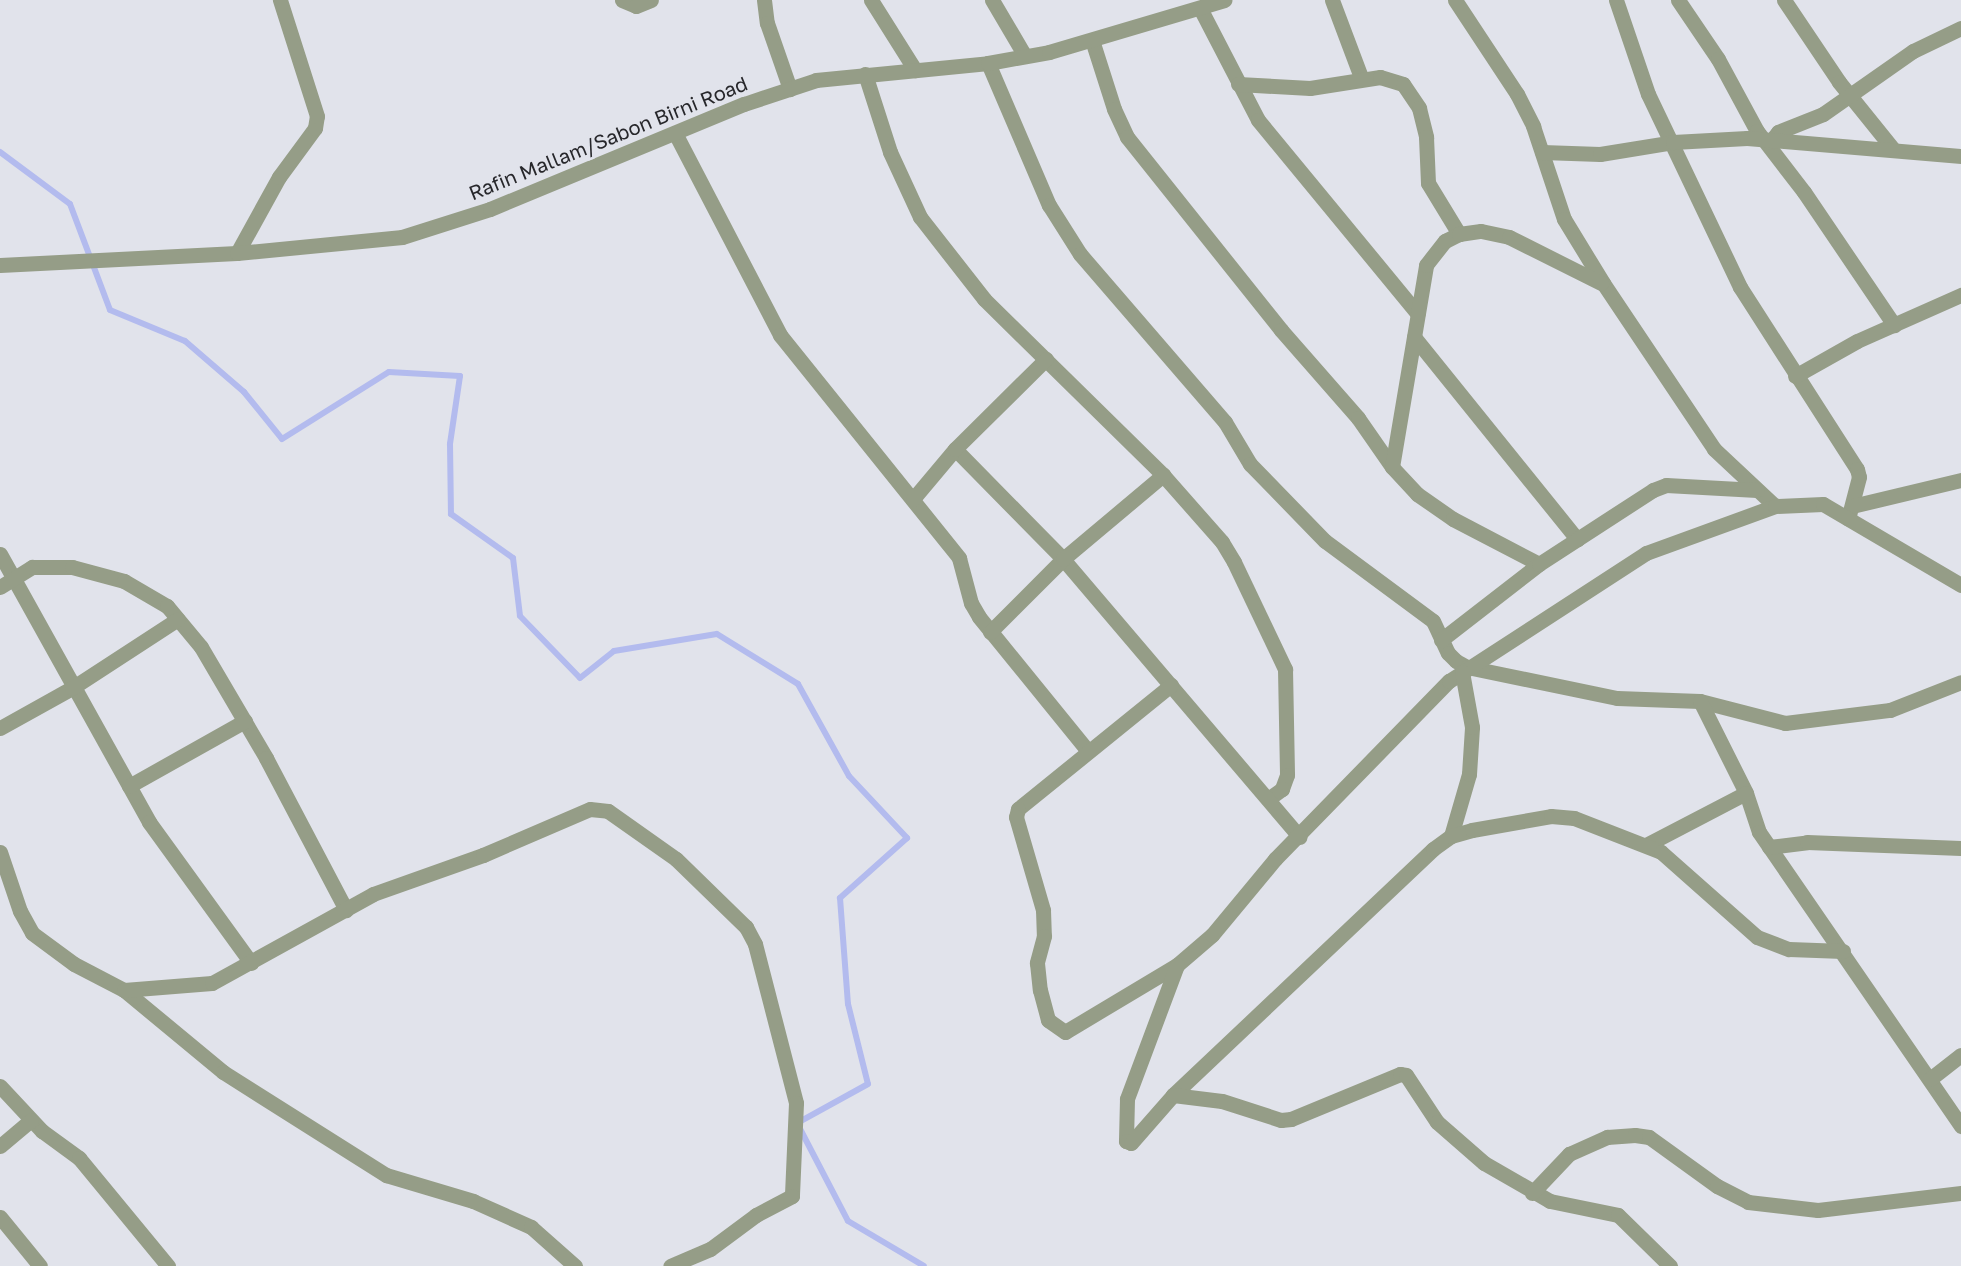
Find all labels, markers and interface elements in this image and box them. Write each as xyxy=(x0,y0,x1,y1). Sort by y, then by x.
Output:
street label: Rafin Mallam/Sabon Birni Road xyxy=(465,71,751,205)

